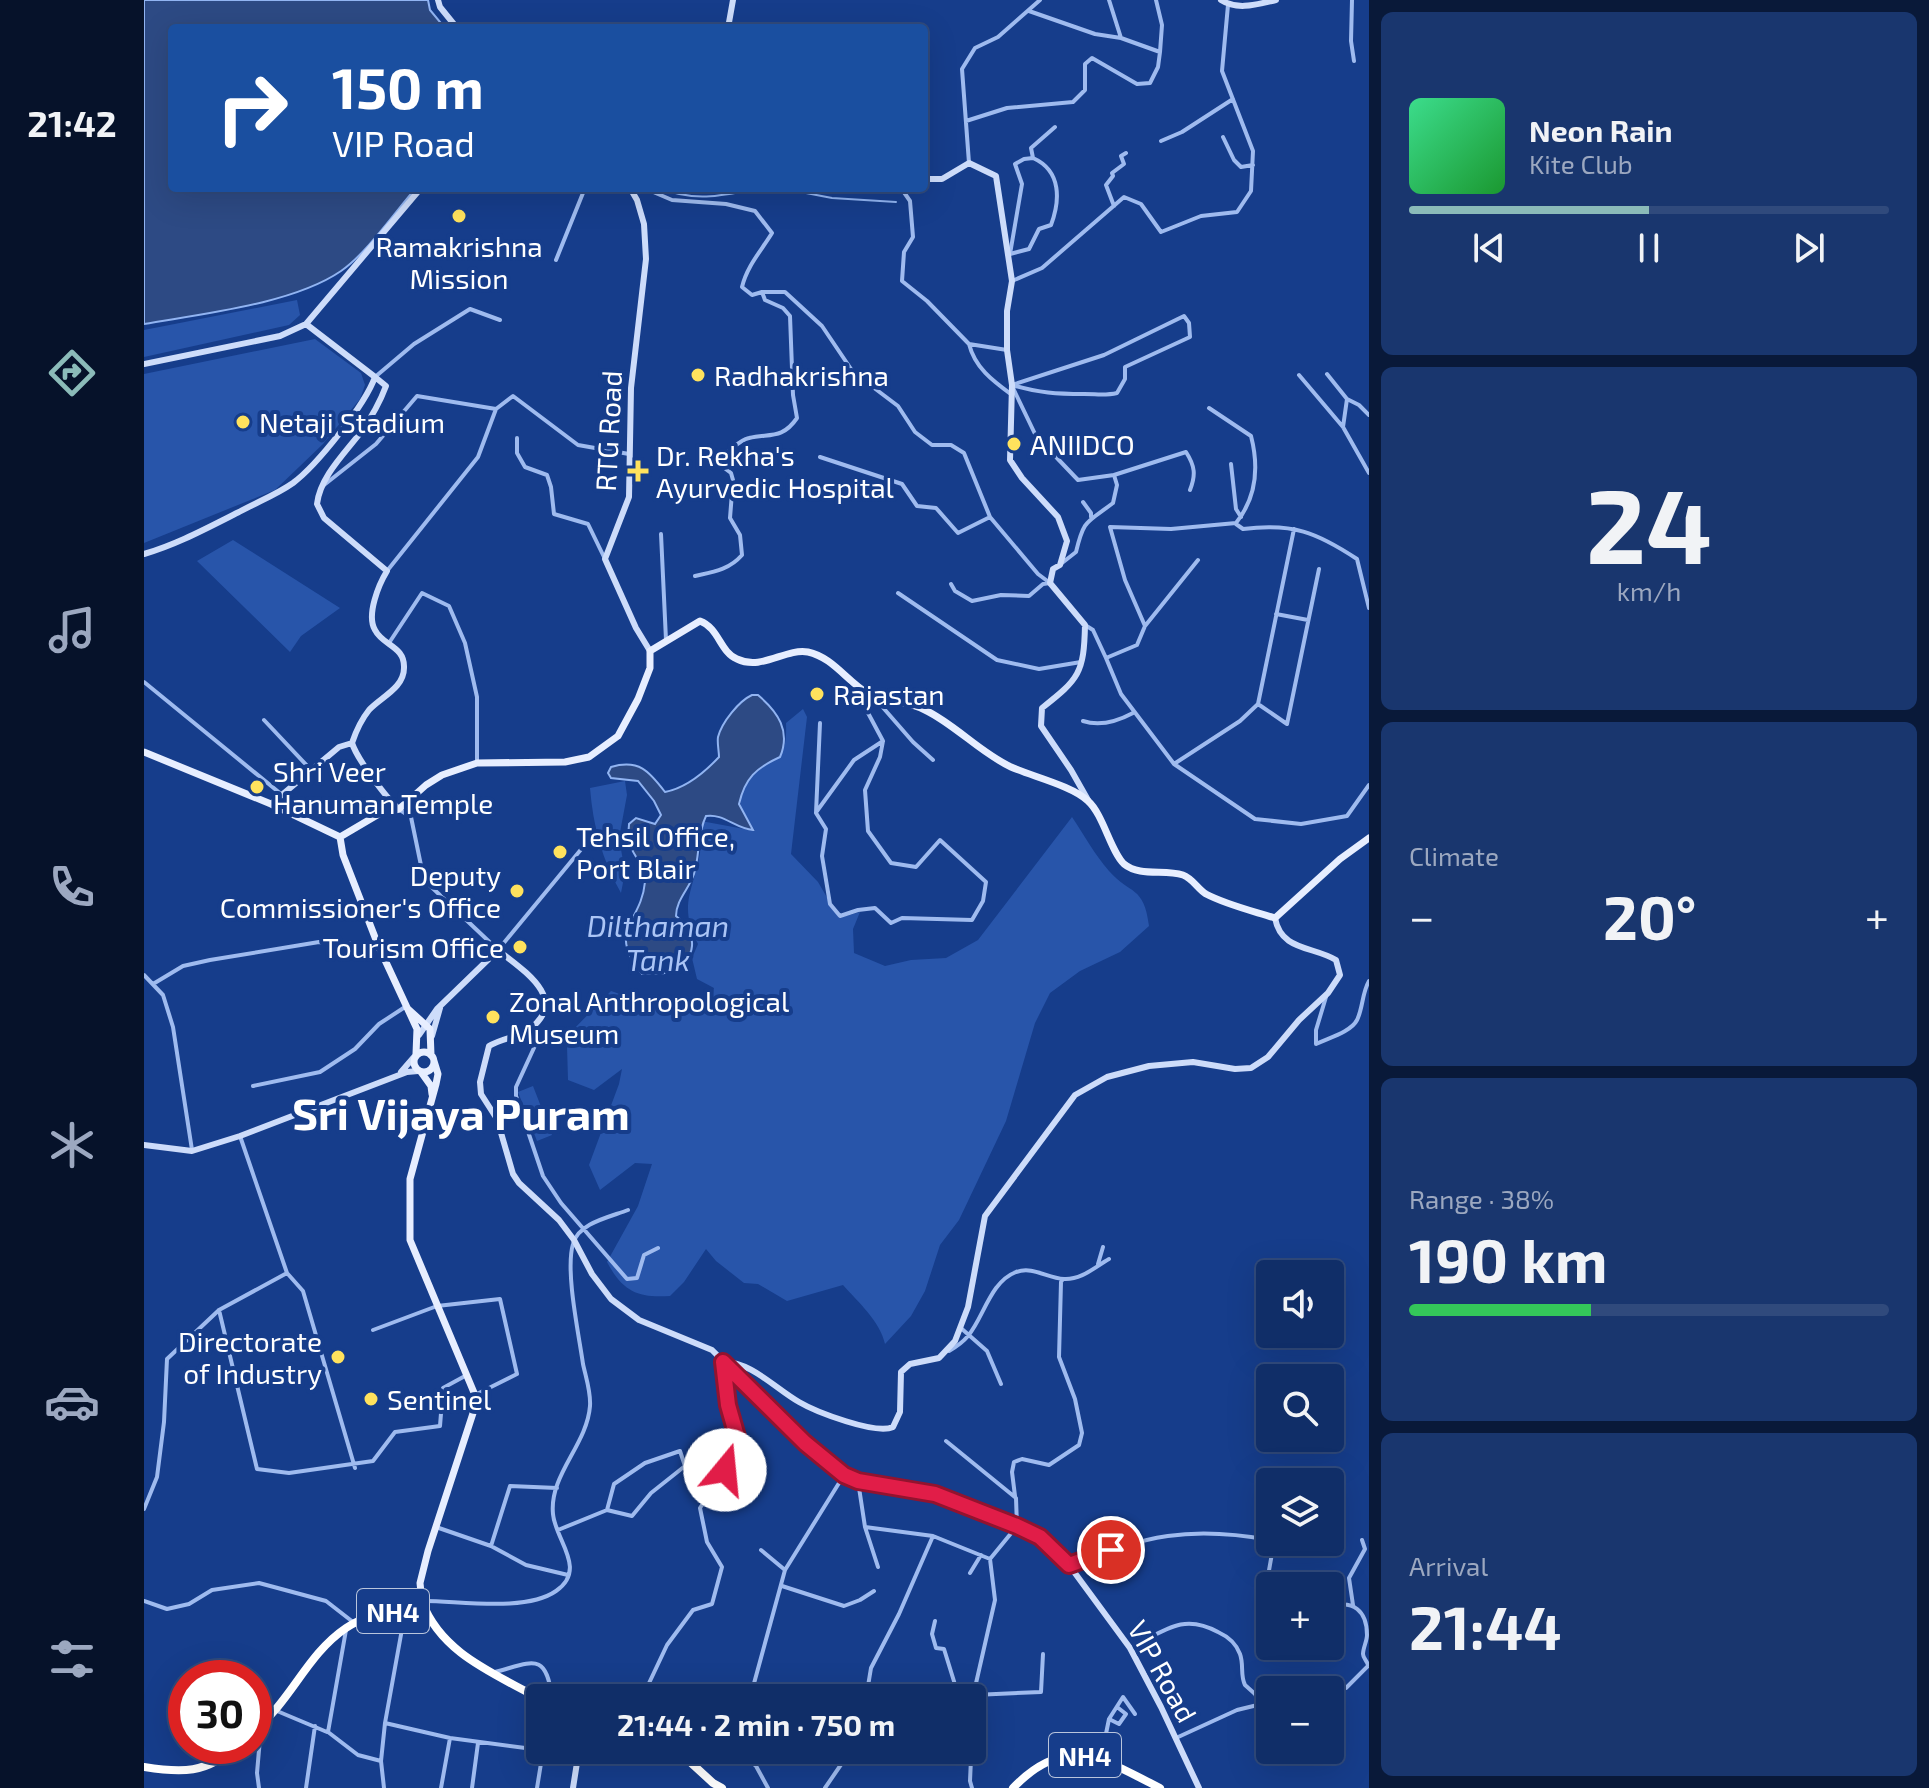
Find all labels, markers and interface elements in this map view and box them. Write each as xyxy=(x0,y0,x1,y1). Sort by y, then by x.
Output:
text: 150 m xyxy=(332,53,484,120)
icon: right xyxy=(200,56,304,160)
text: 21:42 xyxy=(27,101,117,144)
text: Neon Rain xyxy=(1529,112,1673,148)
text: VIP Road xyxy=(332,121,475,164)
text: Kite Club xyxy=(1529,148,1633,179)
marker: Ramakrishna Mission xyxy=(450,207,468,225)
icon: previous xyxy=(1467,226,1511,270)
icon: pause xyxy=(1627,226,1671,270)
icon: next xyxy=(1787,226,1831,270)
place label: Ramakrishna Mission xyxy=(375,229,543,295)
icon: directions xyxy=(44,345,100,401)
place label: Radhakrishna xyxy=(714,358,889,392)
marker: Radhakrishna xyxy=(689,366,707,384)
street label: RTG Road xyxy=(588,370,628,492)
place label: Netaji Stadium xyxy=(259,405,445,439)
marker: Netaji Stadium xyxy=(234,413,252,431)
place label: ANIIDCO xyxy=(1030,427,1135,461)
marker: ANIIDCO xyxy=(1005,435,1023,453)
place label: Dr. Rekha's Ayurvedic Hospital xyxy=(656,438,895,504)
marker: Dr. Rekha's Ayurvedic Hospital xyxy=(627,460,649,482)
text: 24 xyxy=(1586,460,1712,585)
text: km/h xyxy=(1617,575,1681,606)
icon: music xyxy=(44,602,100,658)
place label: Rajastan xyxy=(833,677,945,711)
marker: Rajastan xyxy=(808,685,826,703)
place label: Shri Veer Hanuman Temple xyxy=(273,754,493,820)
marker: Shri Veer Hanuman Temple xyxy=(248,778,266,796)
place label: Tehsil Office, Port Blair xyxy=(576,819,735,885)
text: Climate xyxy=(1409,840,1499,871)
marker: Tehsil Office, Port Blair xyxy=(551,843,569,861)
place label: Deputy Commissioner's Office xyxy=(220,858,501,924)
icon: phone xyxy=(44,859,100,915)
text: 20° xyxy=(1603,880,1696,952)
marker: Deputy Commissioner's Office xyxy=(508,882,526,900)
text: − xyxy=(1409,889,1435,942)
text: + xyxy=(1865,889,1889,942)
water label: Dilthaman Tank xyxy=(587,907,729,977)
place label: Tourism Office xyxy=(323,930,504,964)
marker: Tourism Office xyxy=(511,938,529,956)
place label: Zonal Anthropological Museum xyxy=(509,984,790,1050)
marker: Zonal Anthropological Museum xyxy=(484,1008,502,1026)
district label: Sri Vijaya Puram xyxy=(292,1086,630,1140)
icon: climate xyxy=(44,1117,100,1173)
text: Range · 38% xyxy=(1409,1183,1554,1214)
text: 190 km xyxy=(1409,1223,1608,1295)
map controls xyxy=(1256,1260,1344,1764)
button: sound xyxy=(1256,1260,1344,1348)
place label: Directorate of Industry xyxy=(178,1324,322,1390)
marker: Directorate of Industry xyxy=(329,1348,347,1366)
button: search xyxy=(1256,1364,1344,1452)
icon: car xyxy=(44,1374,100,1430)
place label: Sentinel xyxy=(387,1382,492,1416)
marker: Sentinel xyxy=(362,1390,380,1408)
position arrow xyxy=(683,1428,767,1512)
button: layers xyxy=(1256,1468,1344,1556)
pin xyxy=(1077,1516,1145,1584)
icon: arrive xyxy=(1089,1528,1133,1572)
text: Arrival xyxy=(1409,1550,1488,1581)
button: + xyxy=(1256,1572,1344,1660)
road number: NH4 xyxy=(357,1589,429,1633)
text: 21:44 xyxy=(1409,1590,1562,1662)
street label: VIP Road xyxy=(1121,1614,1205,1728)
icon: filters xyxy=(44,1631,100,1687)
speed limit sign: 30 xyxy=(168,1660,272,1764)
button: − xyxy=(1256,1676,1344,1764)
text: 21:44 · 2 min · 750 m xyxy=(617,1706,895,1742)
road number: NH4 xyxy=(1049,1733,1121,1777)

